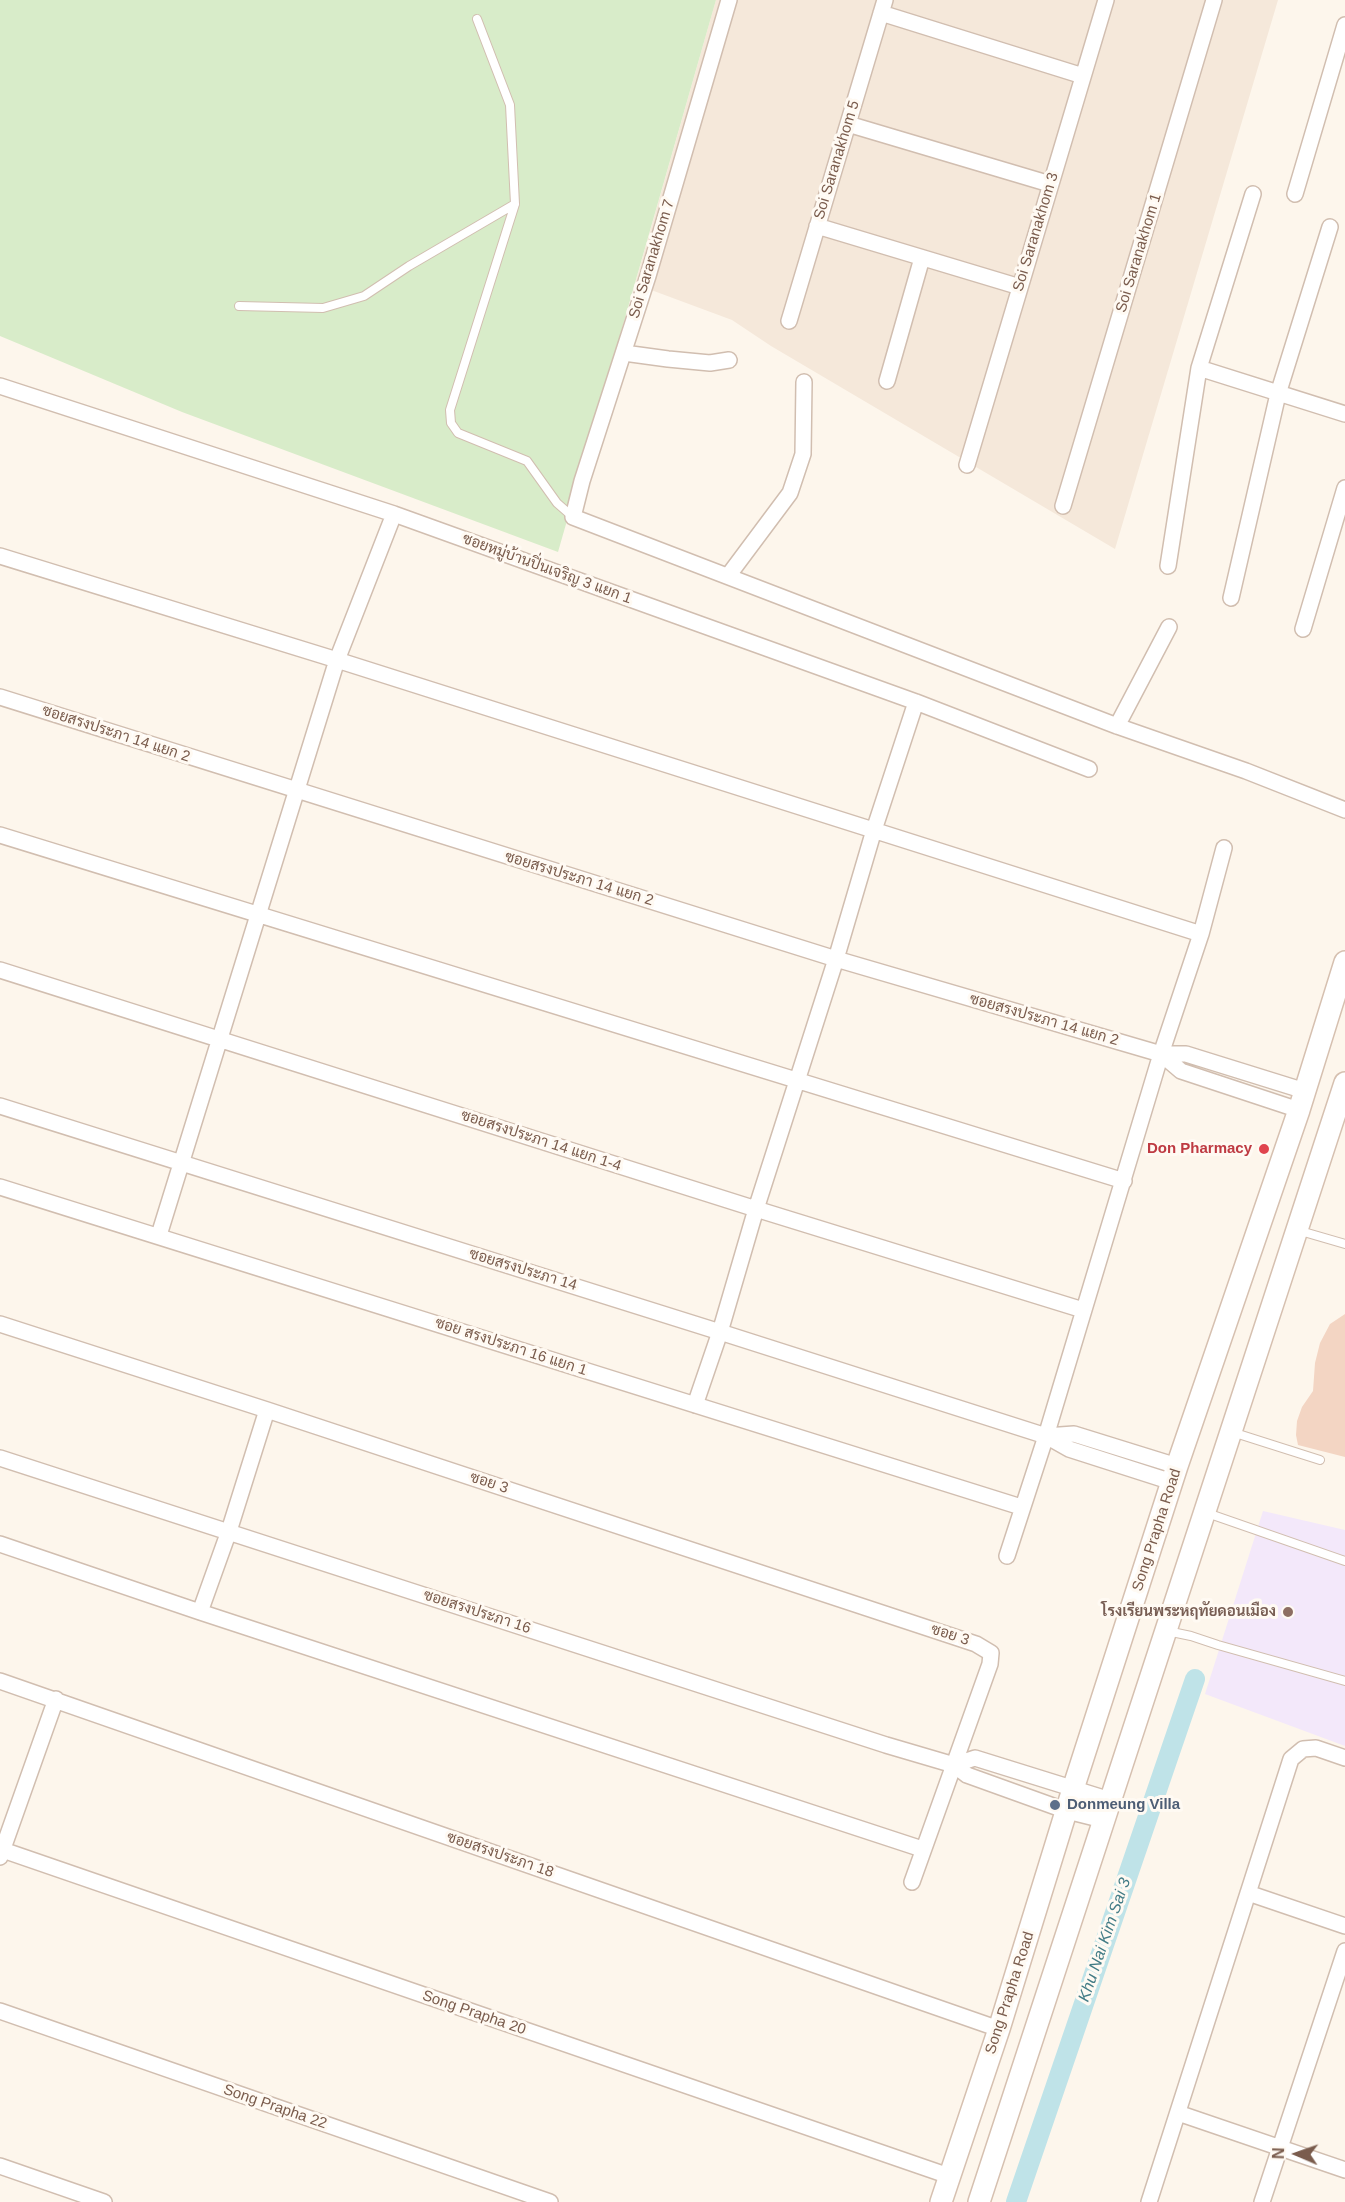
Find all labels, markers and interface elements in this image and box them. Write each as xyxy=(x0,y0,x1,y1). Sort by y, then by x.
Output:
street label: Soi Saranakhom 5 xyxy=(810,98,864,222)
street label: Soi Saranakhom 3 xyxy=(1009,170,1063,294)
street label: Soi Saranakhom 1 xyxy=(1112,191,1166,315)
street label: Soi Saranakhom 7 xyxy=(625,197,679,321)
street label: ซอยหมู่บ้านปิ่นเจริญ 3 แยก 1 xyxy=(460,530,634,608)
street label: ซอยสรงประภา 14 แยก 2 xyxy=(40,702,192,766)
street label: ซอยสรงประภา 14 แยก 2 xyxy=(503,848,655,910)
street label: ซอยสรงประภา 14 แยก 2 xyxy=(967,990,1121,1050)
street label: ซอยสรงประภา 14 แยก 1-4 xyxy=(458,1107,624,1175)
place label: Don Pharmacy xyxy=(1147,1140,1252,1158)
marker: Don Pharmacy xyxy=(1257,1142,1271,1156)
street label: ซอยสรงประภา 14 xyxy=(467,1245,579,1295)
street label: ซอย สรงประภา 16 แยก 1 xyxy=(433,1314,589,1380)
street label: Song Prapha Road xyxy=(1129,1467,1185,1593)
street label: ซอย 3 xyxy=(468,1468,510,1498)
street label: ซอยสรงประภา 16 xyxy=(421,1586,533,1638)
place label: โรงเรียนพระหฤทัยดอนเมือง xyxy=(1101,1603,1276,1621)
marker: โรงเรียนพระหฤทัยดอนเมือง xyxy=(1281,1605,1295,1619)
street label: ซอย 3 xyxy=(929,1620,971,1650)
place label: Donmeung Villa xyxy=(1067,1796,1180,1814)
marker: Donmeung Villa xyxy=(1048,1798,1062,1812)
street label: ซอยสรงประภา 18 xyxy=(444,1828,556,1882)
water label: Khu Nai Kim Sai 3 xyxy=(1075,1875,1135,2005)
street label: Song Prapha Road xyxy=(982,1930,1038,2056)
street label: Song Prapha 20 xyxy=(420,1987,528,2039)
street label: Song Prapha 22 xyxy=(221,2081,329,2133)
north arrow xyxy=(1267,2124,1327,2184)
text: N xyxy=(1270,2147,1287,2159)

